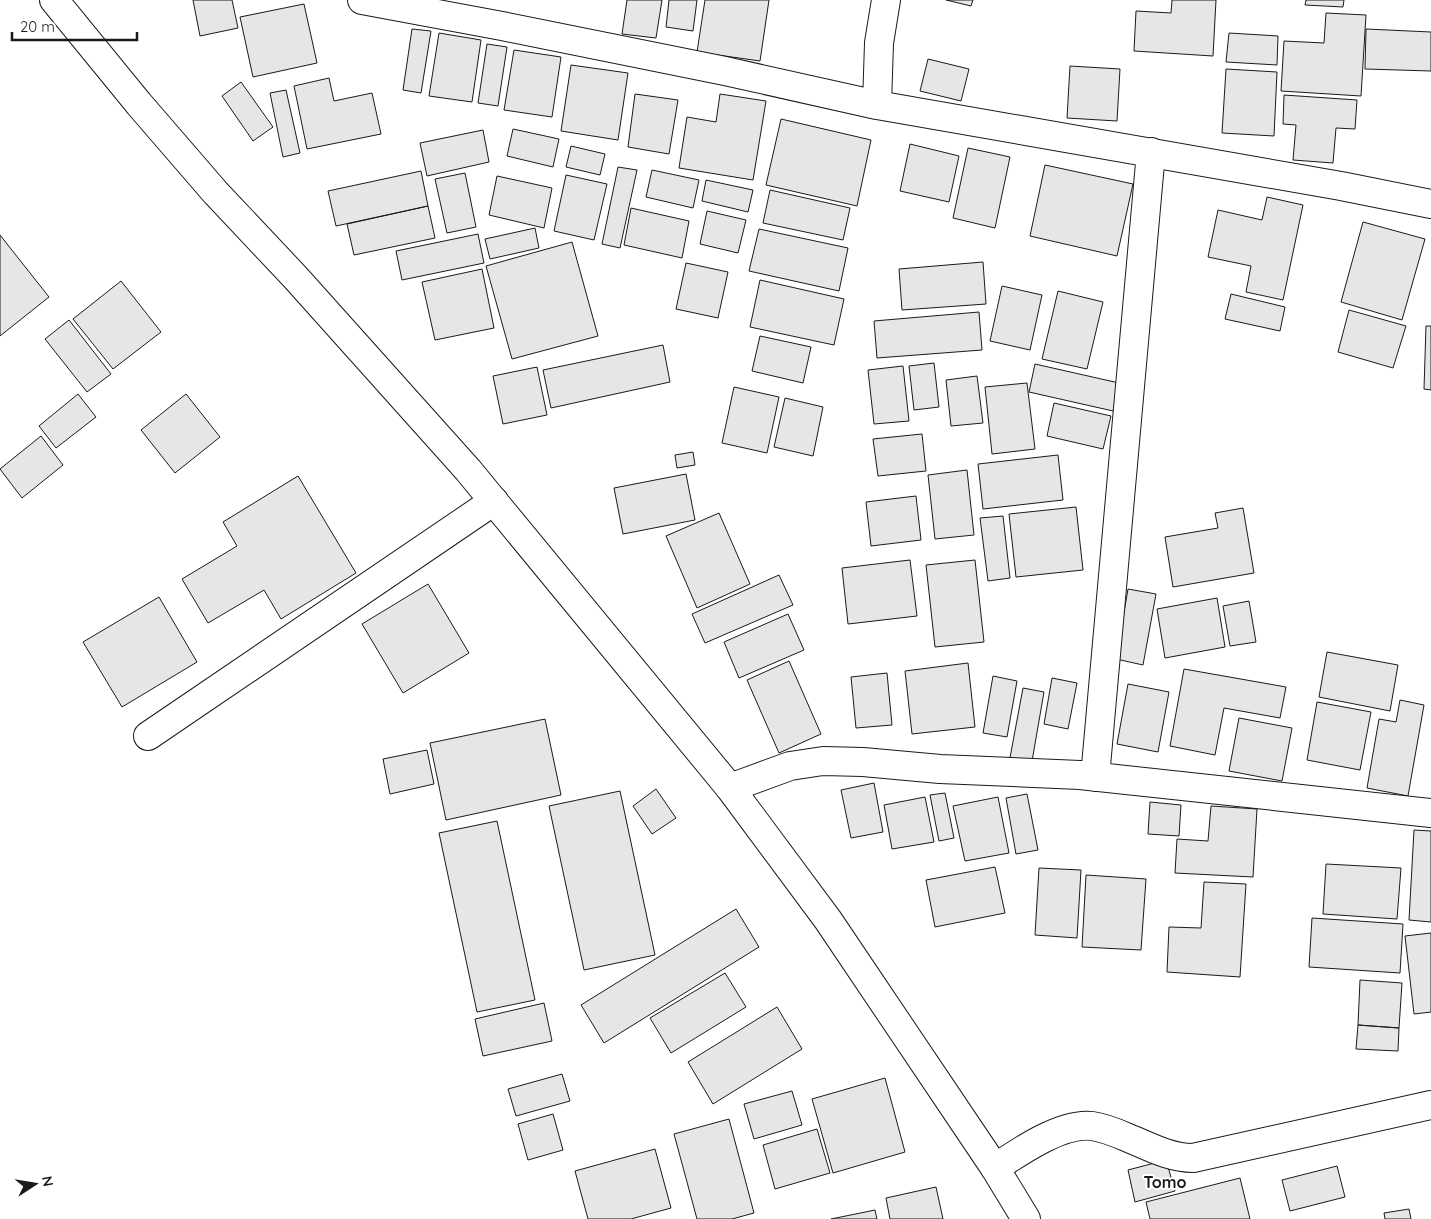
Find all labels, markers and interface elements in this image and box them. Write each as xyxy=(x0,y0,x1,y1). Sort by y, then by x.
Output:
scale bar xyxy=(12,10,138,42)
text: 20 m xyxy=(20,17,55,36)
north arrow xyxy=(10,1159,60,1209)
district label: Tomo xyxy=(1144,1172,1186,1192)
text: N xyxy=(38,1174,58,1188)

